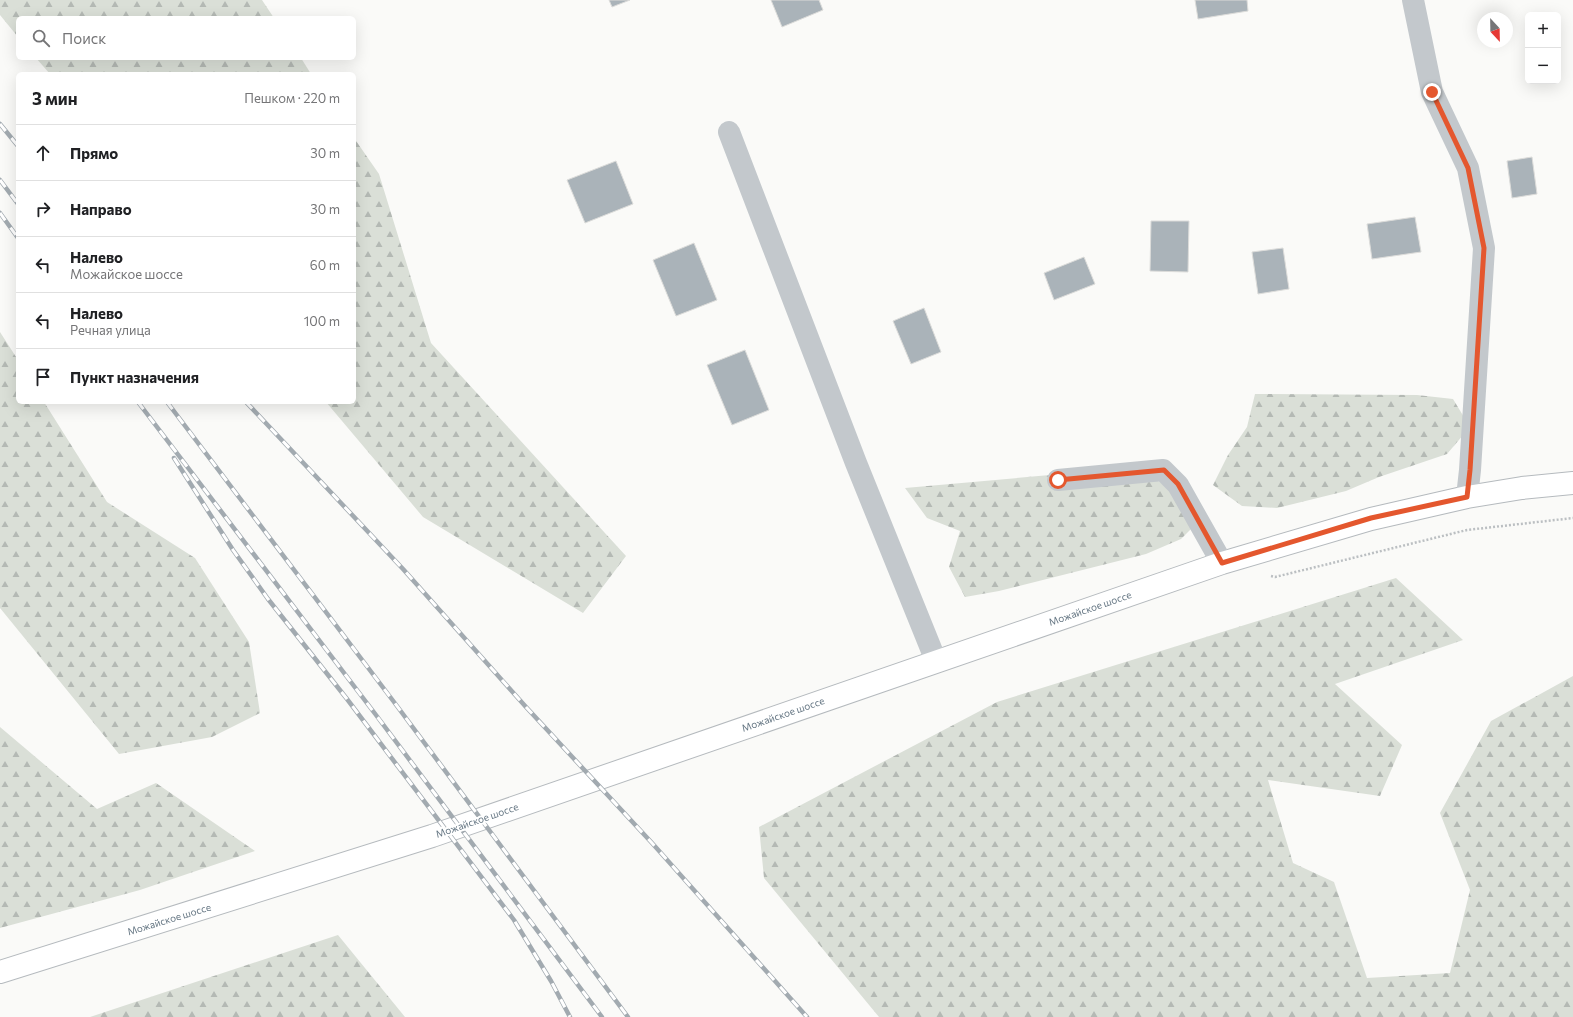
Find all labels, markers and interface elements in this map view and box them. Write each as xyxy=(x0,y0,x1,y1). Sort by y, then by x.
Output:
north arrow xyxy=(1477,12,1513,48)
map controls xyxy=(1525,12,1561,84)
button: + xyxy=(1525,12,1561,48)
search box xyxy=(16,16,356,60)
icon: search xyxy=(30,27,52,49)
text: Поиск xyxy=(62,29,106,47)
button: − xyxy=(1525,48,1561,84)
route end xyxy=(1423,83,1441,101)
text: 3 мин xyxy=(32,88,78,109)
text: Пешком · 220 m xyxy=(244,90,340,106)
icon: ahead xyxy=(32,142,54,164)
text: Прямо xyxy=(70,144,118,162)
text: 30 m xyxy=(310,145,340,161)
icon: right xyxy=(32,198,54,220)
text: Направо xyxy=(70,200,132,218)
text: 30 m xyxy=(310,201,340,217)
text: Налево xyxy=(70,248,123,266)
icon: left xyxy=(32,254,54,276)
text: 60 m xyxy=(310,257,340,273)
text: Можайское шоссе xyxy=(70,266,183,282)
text: Налево xyxy=(70,304,123,322)
icon: left xyxy=(32,310,54,332)
text: 100 m xyxy=(304,313,340,329)
text: Речная улица xyxy=(70,322,151,338)
icon: arrive xyxy=(32,366,54,388)
text: Пункт назначения xyxy=(70,368,199,386)
route start xyxy=(1049,471,1067,489)
street label: Можайское шоссе xyxy=(1047,588,1133,628)
street label: Можайское шоссе xyxy=(740,694,826,734)
street label: Можайское шоссе xyxy=(434,800,520,840)
street label: Можайское шоссе xyxy=(126,901,212,937)

